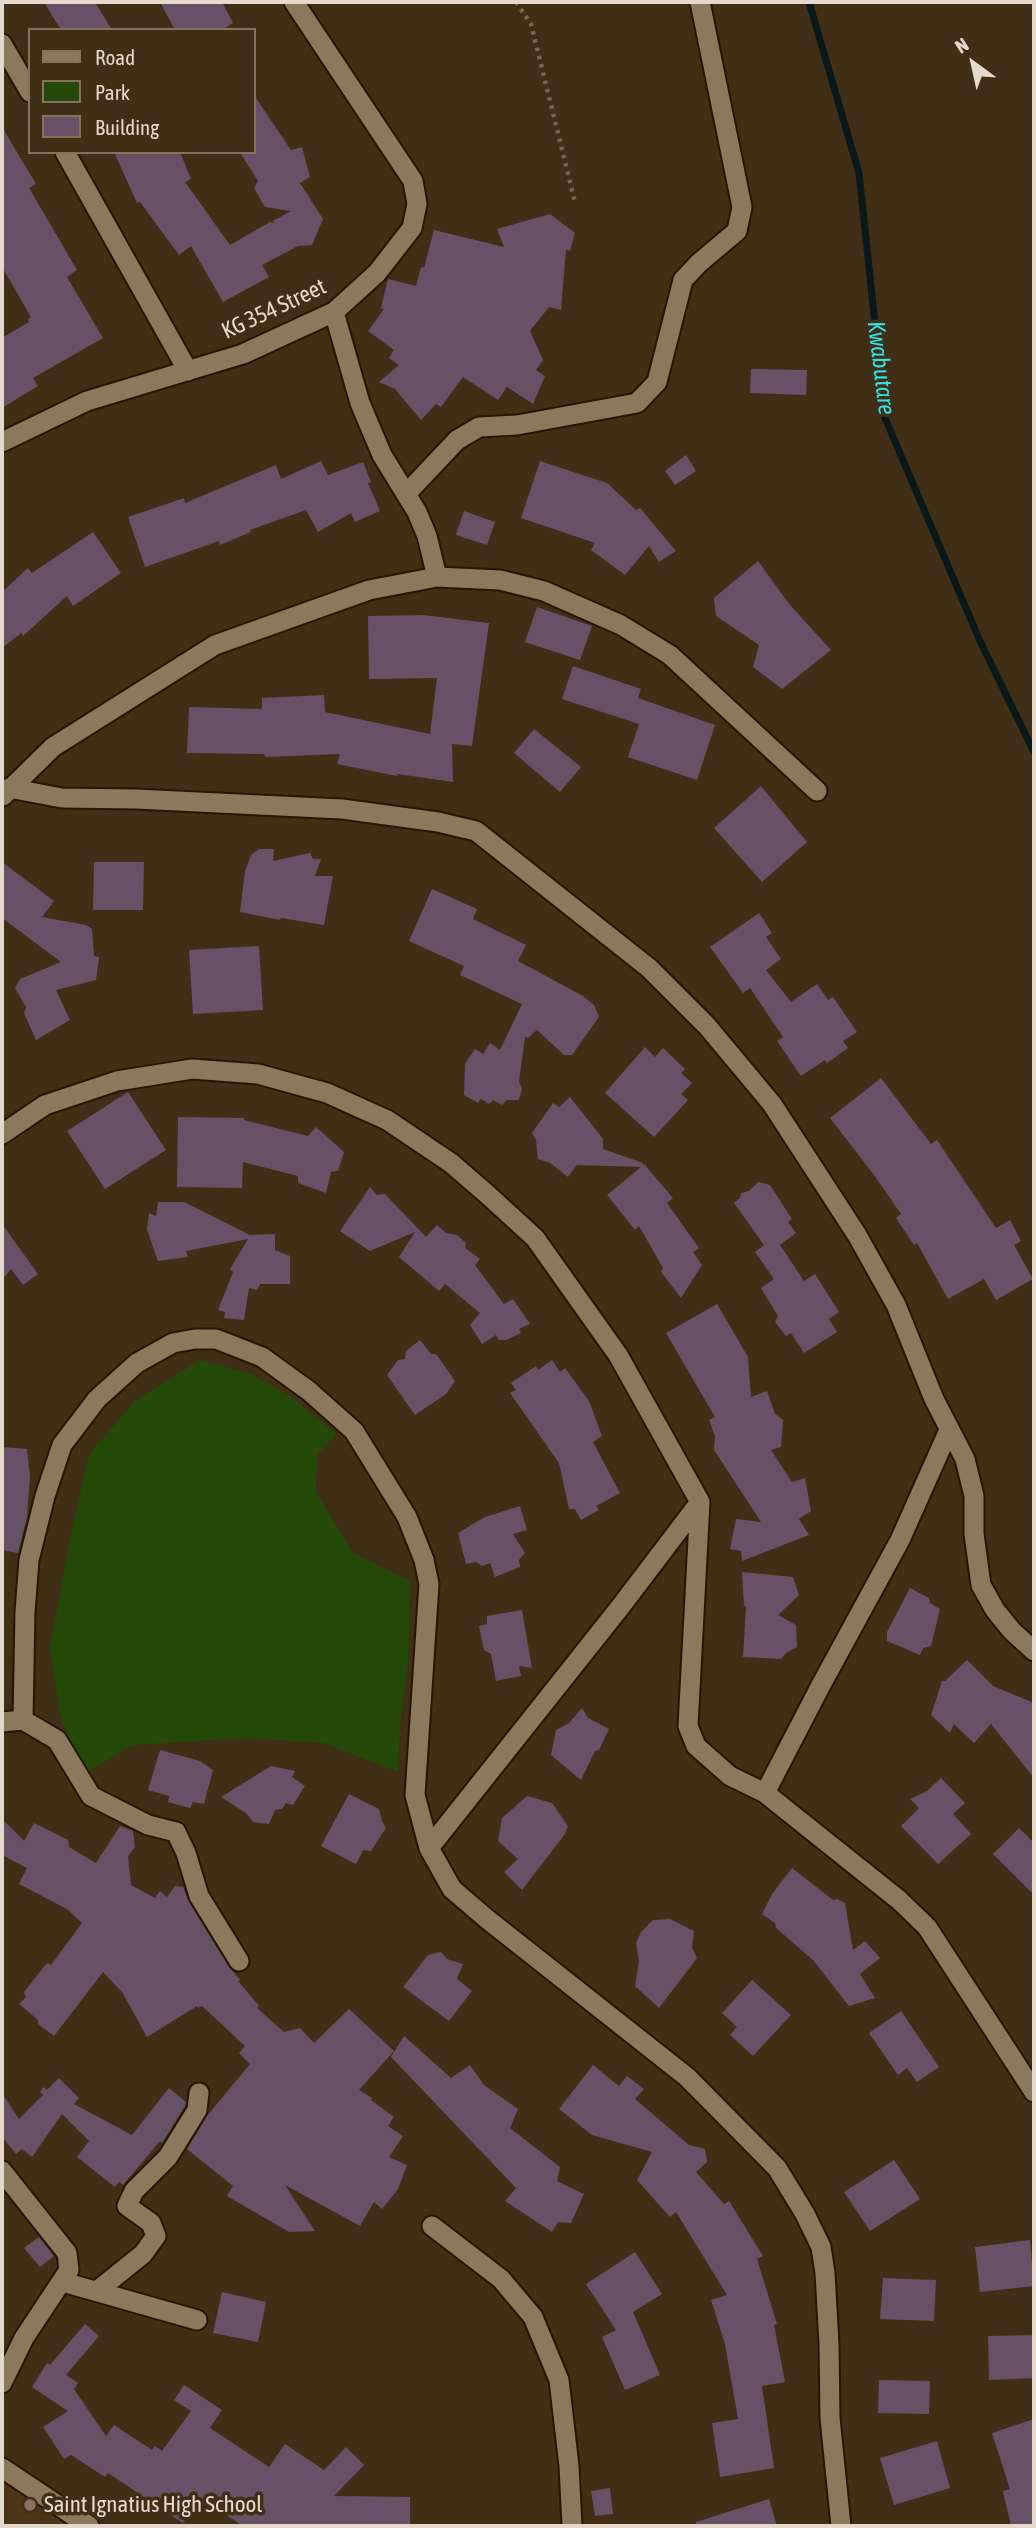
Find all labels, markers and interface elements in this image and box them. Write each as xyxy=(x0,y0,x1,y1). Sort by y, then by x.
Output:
legend xyxy=(28,28,256,154)
north arrow xyxy=(938,28,1008,98)
text: N xyxy=(951,33,972,58)
text: Road xyxy=(95,45,135,69)
text: Park xyxy=(95,80,130,104)
text: Building xyxy=(95,115,159,139)
street label: KG 354 Street xyxy=(217,273,331,345)
water label: Kwabutare xyxy=(861,319,901,417)
place label: Saint Ignatius High School xyxy=(44,2491,262,2519)
marker: Saint Ignatius High School xyxy=(22,2497,38,2513)

